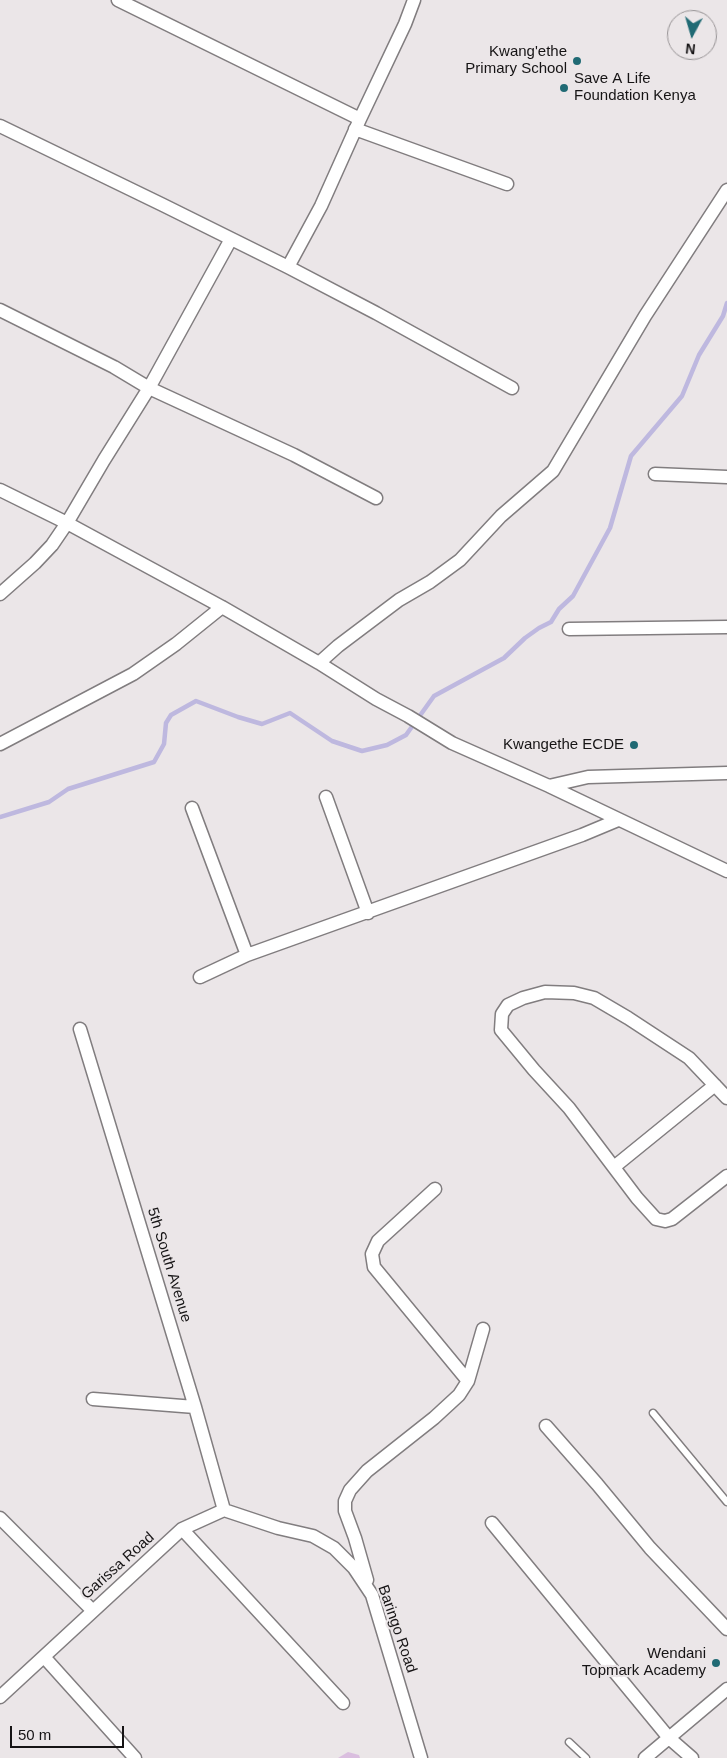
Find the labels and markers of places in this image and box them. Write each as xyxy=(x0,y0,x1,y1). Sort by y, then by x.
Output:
place label: Kwang'ethe Primary School xyxy=(465,43,567,78)
marker: Kwang'ethe Primary School xyxy=(571,55,583,67)
place label: Save A Life Foundation Kenya xyxy=(574,70,696,105)
marker: Save A Life Foundation Kenya xyxy=(558,82,570,94)
place label: Kwangethe ECDE xyxy=(503,736,624,754)
marker: Kwangethe ECDE xyxy=(628,739,640,751)
place label: Wendani Topmark Academy xyxy=(582,1645,706,1680)
marker: Wendani Topmark Academy xyxy=(710,1657,722,1669)

